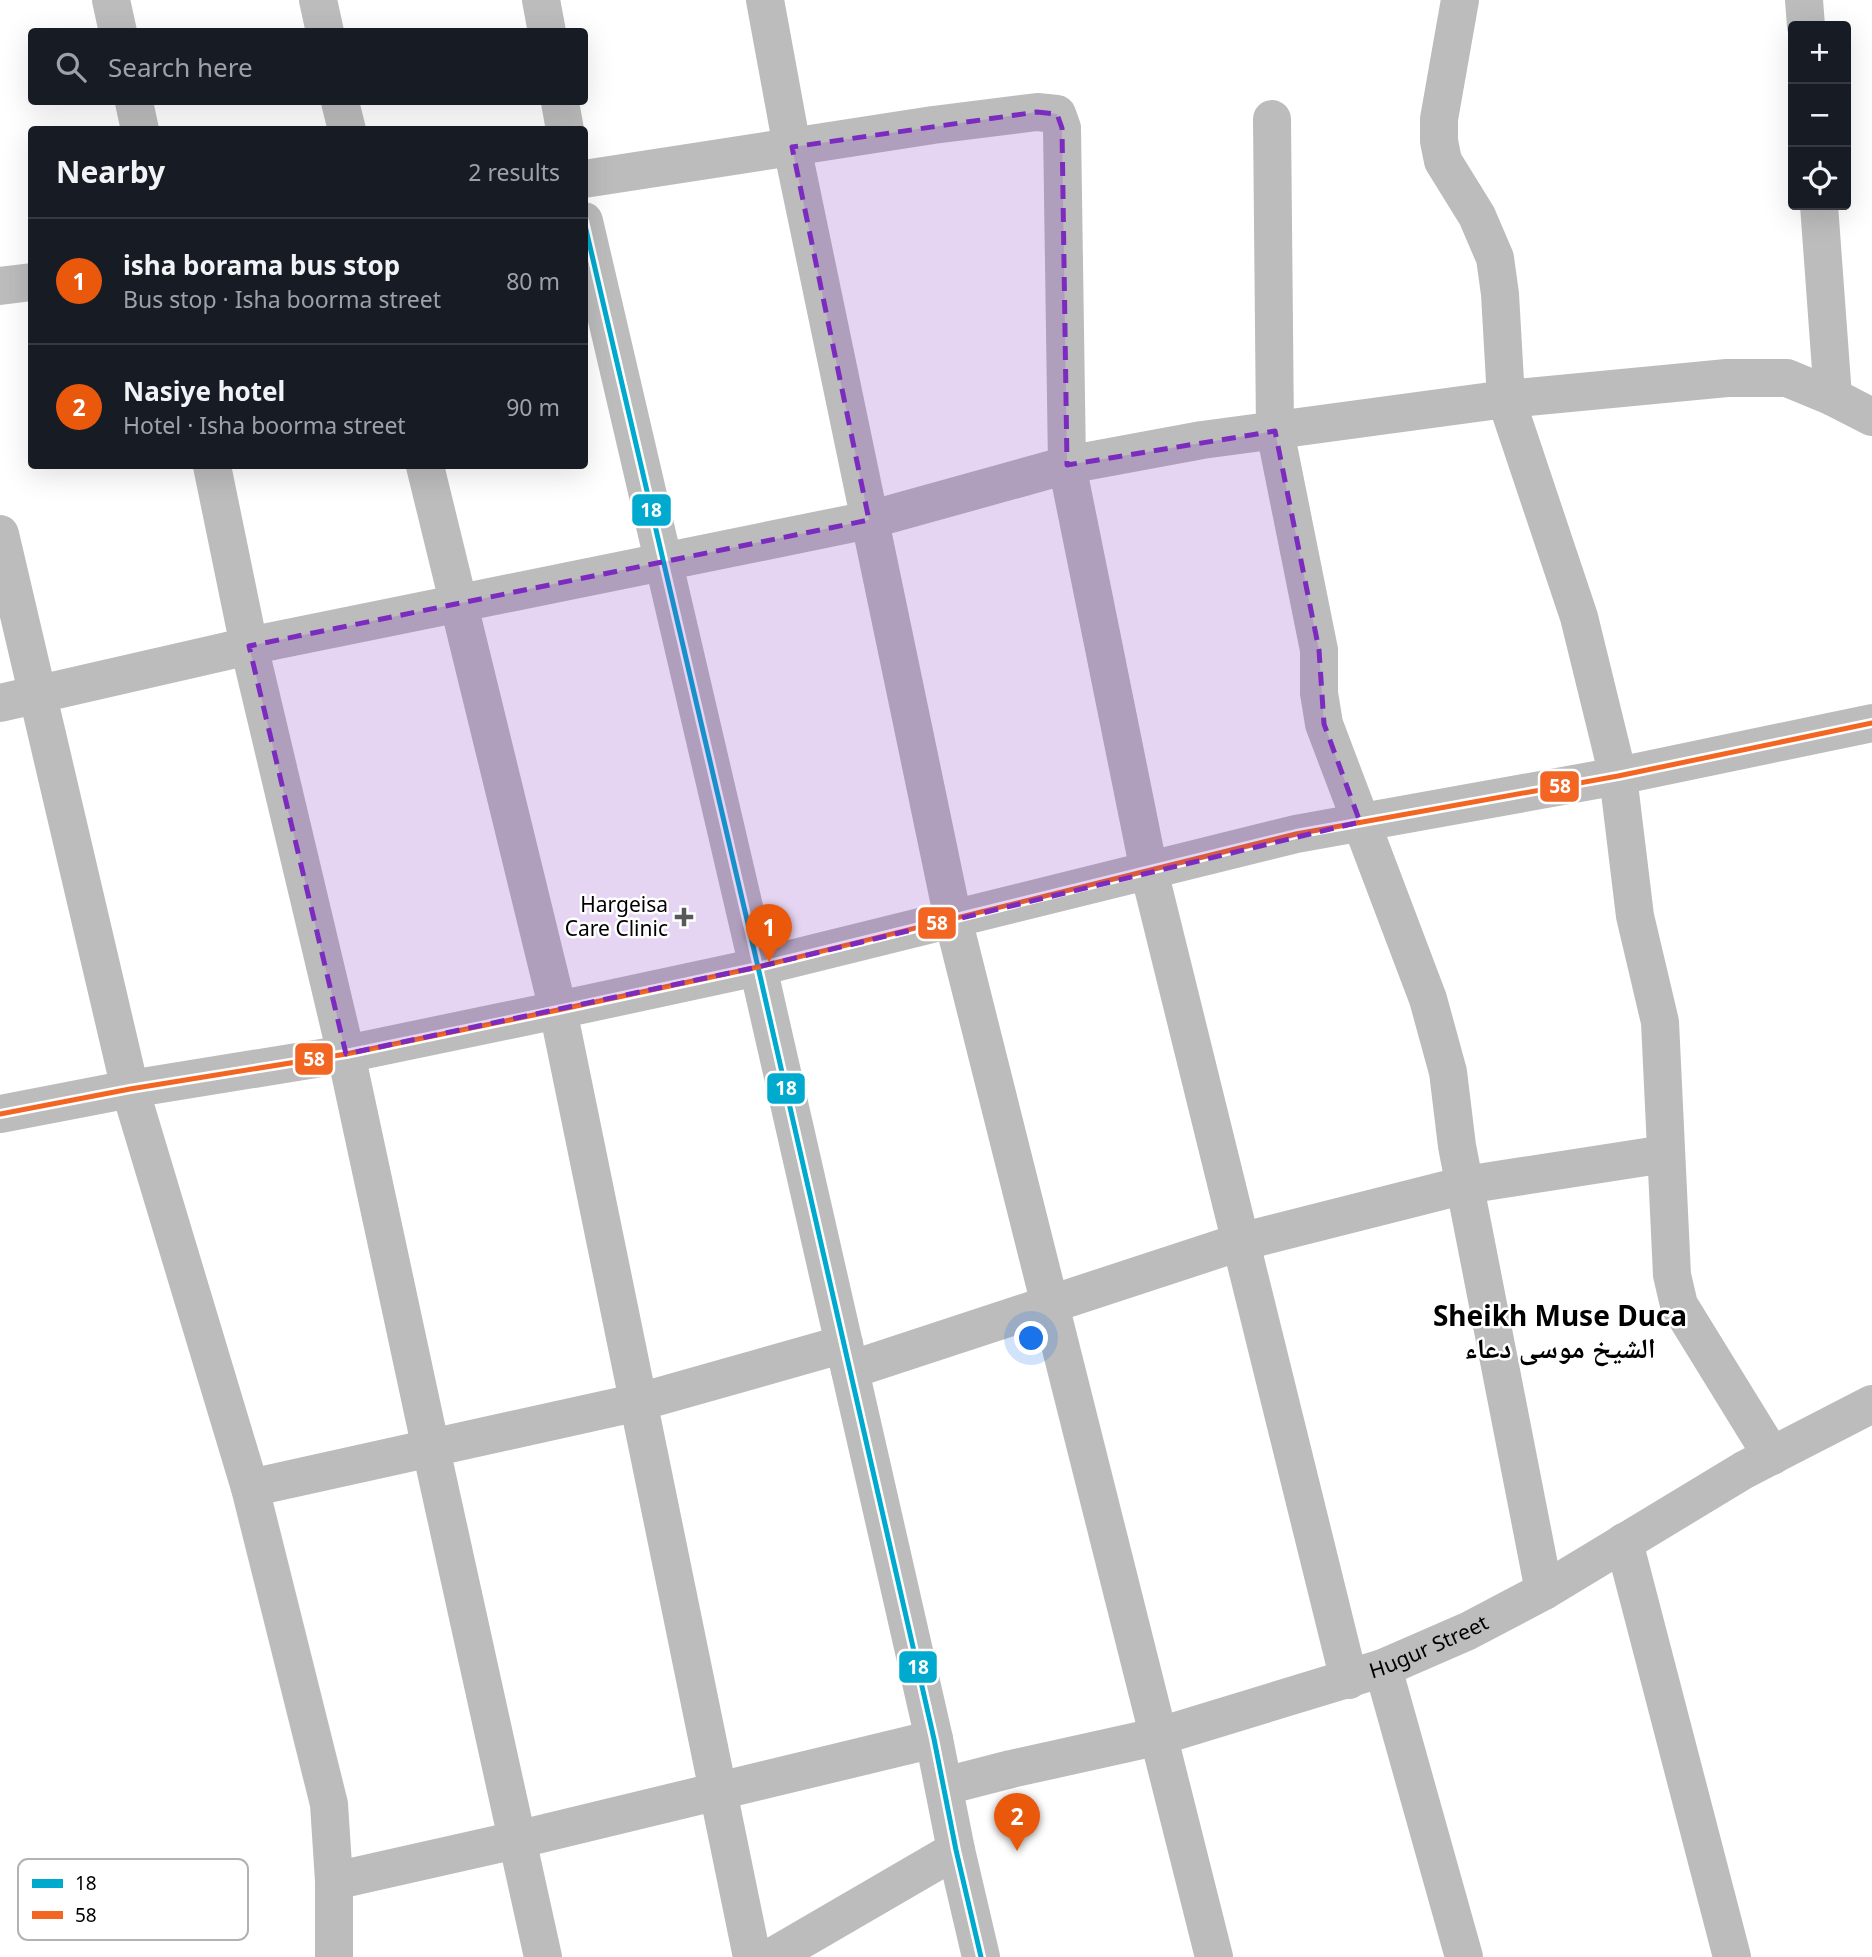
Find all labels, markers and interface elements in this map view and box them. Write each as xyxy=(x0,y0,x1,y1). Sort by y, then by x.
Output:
map controls xyxy=(1788,21,1851,210)
button: + xyxy=(1788,21,1851,84)
search box xyxy=(28,28,588,105)
icon: search xyxy=(52,48,90,86)
text: Search here xyxy=(108,49,253,85)
button: − xyxy=(1788,84,1851,147)
button: locate xyxy=(1788,147,1851,210)
text: Nearby xyxy=(56,151,165,192)
text: 2 results xyxy=(468,156,560,188)
text: isha borama bus stop xyxy=(123,247,400,283)
text: 1 xyxy=(72,265,86,297)
text: 80 m xyxy=(506,265,560,297)
text: Bus stop · Isha boorma street xyxy=(123,283,441,315)
text: Nasiye hotel xyxy=(123,373,285,409)
text: 2 xyxy=(72,391,86,423)
text: 90 m xyxy=(506,391,560,423)
text: Hotel · Isha boorma street xyxy=(123,409,406,441)
line badge: 18 xyxy=(631,493,672,527)
text: 18 xyxy=(640,497,662,523)
line badge: 58 xyxy=(1539,770,1580,803)
text: 58 xyxy=(1549,773,1571,799)
place label: Hargeisa Care Clinic xyxy=(565,890,668,942)
pin: 1 xyxy=(746,904,792,962)
line badge: 58 xyxy=(917,906,957,940)
marker: Hargeisa Care Clinic xyxy=(674,907,694,927)
text: 58 xyxy=(926,910,948,936)
line badge: 58 xyxy=(294,1042,334,1076)
text: 58 xyxy=(303,1046,325,1072)
line badge: 18 xyxy=(766,1072,806,1105)
text: 18 xyxy=(775,1075,797,1101)
district label: Sheikh Muse Duca الشيخ موسى دعاء xyxy=(1433,1296,1687,1367)
your location xyxy=(1014,1321,1048,1355)
street label: Hugur Street xyxy=(1366,1608,1493,1684)
line badge: 18 xyxy=(898,1650,938,1684)
text: 18 xyxy=(907,1654,929,1680)
pin: 2 xyxy=(994,1793,1040,1851)
legend xyxy=(18,1859,248,1940)
text: 18 xyxy=(75,1870,97,1896)
text: 58 xyxy=(75,1902,97,1928)

